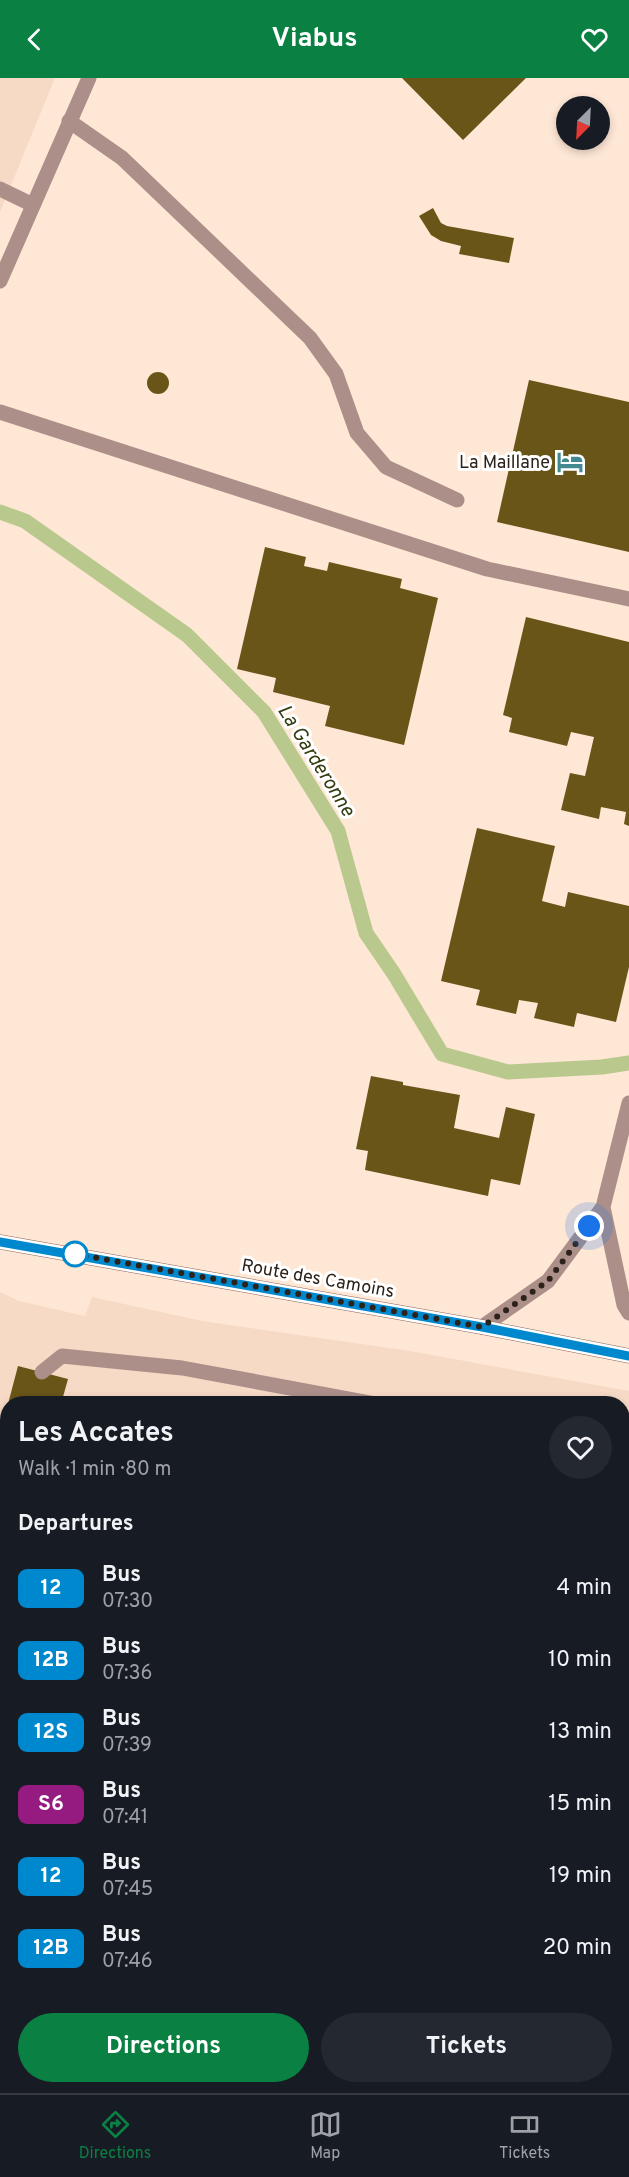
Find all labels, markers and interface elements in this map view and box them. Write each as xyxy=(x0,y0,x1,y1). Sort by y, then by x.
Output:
text: Viabus xyxy=(272,22,357,56)
icon: back xyxy=(18,23,51,56)
icon: heart xyxy=(578,23,611,56)
north arrow xyxy=(556,96,610,150)
map controls xyxy=(556,96,610,150)
hotel icon: La Maillane xyxy=(555,447,585,477)
place label: La Maillane xyxy=(459,452,550,475)
water label: La Garderonne xyxy=(271,700,360,822)
your location xyxy=(574,1211,604,1241)
unlabelled marker xyxy=(62,1241,88,1267)
street label: Route des Camoins xyxy=(240,1255,396,1304)
text: Les Accates xyxy=(18,1416,174,1452)
button: heart xyxy=(549,1416,612,1479)
text: Walk · 1 min · 80 m xyxy=(18,1457,171,1483)
text: Departures xyxy=(18,1511,134,1538)
text: Bus xyxy=(102,1562,141,1589)
text: 12 xyxy=(40,1575,62,1602)
text: 4 min xyxy=(557,1575,612,1602)
text: 07:30 xyxy=(102,1589,153,1615)
text: Bus xyxy=(102,1634,141,1661)
text: 12B xyxy=(33,1647,69,1674)
text: 10 min xyxy=(548,1647,612,1674)
text: 07:36 xyxy=(102,1661,152,1687)
text: Bus xyxy=(102,1706,141,1733)
text: 12S xyxy=(34,1719,68,1746)
text: 13 min xyxy=(549,1719,612,1746)
text: 07:39 xyxy=(102,1733,152,1759)
text: Bus xyxy=(102,1778,141,1805)
text: S6 xyxy=(38,1791,64,1818)
text: 15 min xyxy=(548,1791,612,1818)
text: 07:41 xyxy=(102,1805,148,1831)
text: Bus xyxy=(102,1850,141,1877)
text: 12 xyxy=(40,1863,62,1890)
text: 19 min xyxy=(549,1863,612,1890)
text: 07:45 xyxy=(102,1877,153,1903)
text: Bus xyxy=(102,1922,141,1949)
text: 12B xyxy=(33,1935,69,1962)
text: 20 min xyxy=(543,1935,612,1962)
text: 07:46 xyxy=(102,1949,153,1975)
button: Directions xyxy=(18,2013,309,2082)
button: Tickets xyxy=(321,2013,612,2082)
tab: Directions xyxy=(79,2108,151,2164)
tab: Map xyxy=(309,2108,342,2164)
tab: Tickets xyxy=(499,2108,550,2164)

